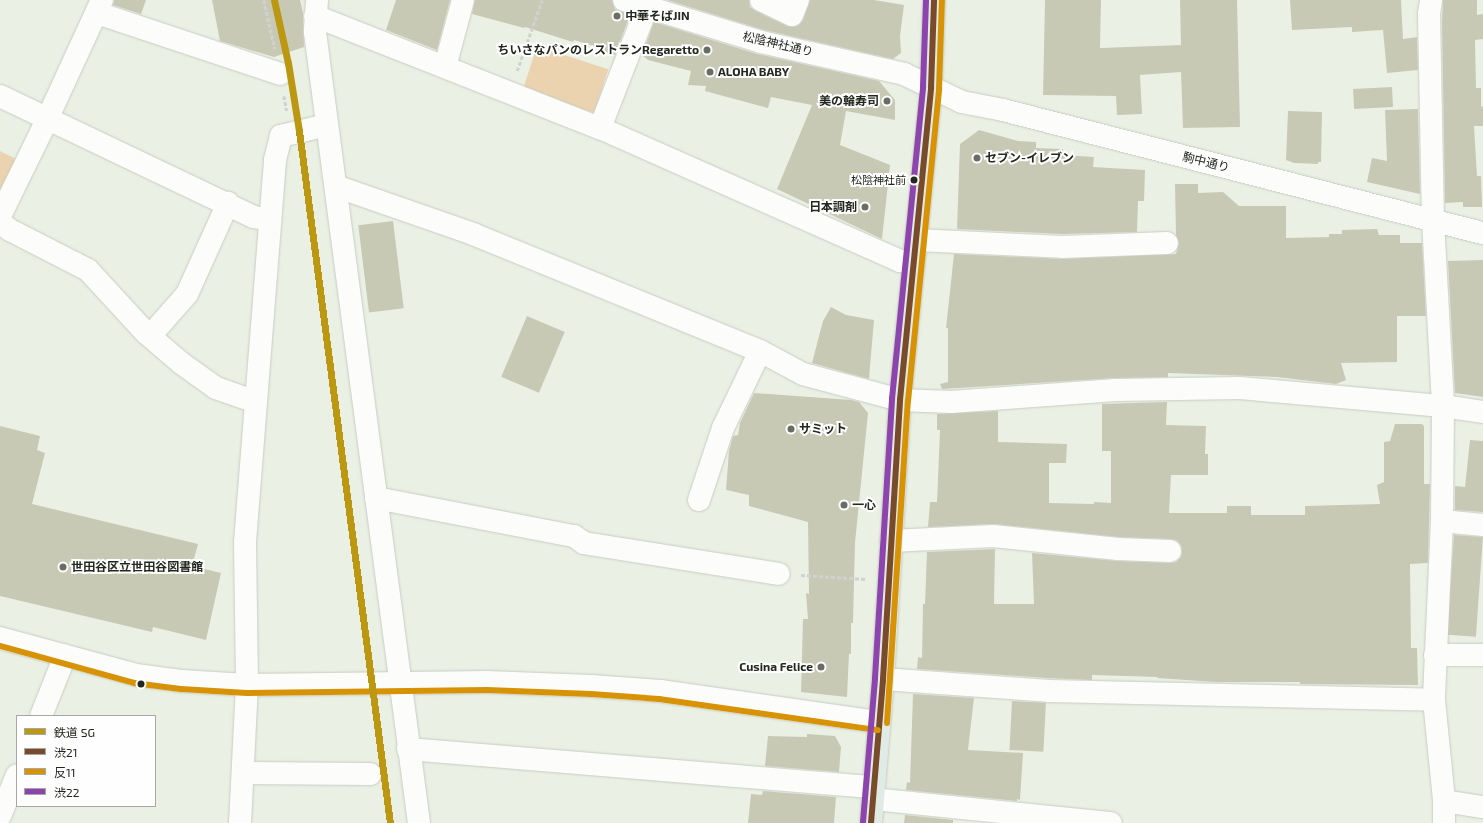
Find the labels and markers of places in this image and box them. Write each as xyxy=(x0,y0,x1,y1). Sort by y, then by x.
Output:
place label: 中華そばJIN xyxy=(625,9,690,23)
marker: 中華そばJIN xyxy=(612,11,622,21)
place label: ちいさなパンのレストランRegaretto xyxy=(498,43,699,57)
marker: ちいさなパンのレストランRegaretto xyxy=(702,45,712,55)
place label: ALOHA BABY xyxy=(718,65,789,79)
marker: ALOHA BABY xyxy=(705,67,715,77)
place label: 美の輪寿司 xyxy=(819,94,879,108)
marker: 美の輪寿司 xyxy=(882,96,892,106)
place label: セブン-イレブン xyxy=(985,151,1074,165)
marker: セブン-イレブン xyxy=(972,153,982,163)
place label: 松陰神社前 xyxy=(851,173,906,187)
marker: 松陰神社前 xyxy=(909,175,919,185)
place label: 日本調剤 xyxy=(809,200,857,214)
marker: 日本調剤 xyxy=(860,202,870,212)
place label: サミット xyxy=(799,422,847,436)
marker: サミット xyxy=(786,424,796,434)
place label: 一心 xyxy=(852,498,876,512)
marker: 一心 xyxy=(839,500,849,510)
place label: 世田谷区立世田谷図書館 xyxy=(71,560,203,574)
marker: 世田谷区立世田谷図書館 xyxy=(58,562,68,572)
place label: Cusina Felice xyxy=(739,660,813,674)
marker: Cusina Felice xyxy=(816,662,826,672)
unlabelled marker xyxy=(136,679,146,689)

